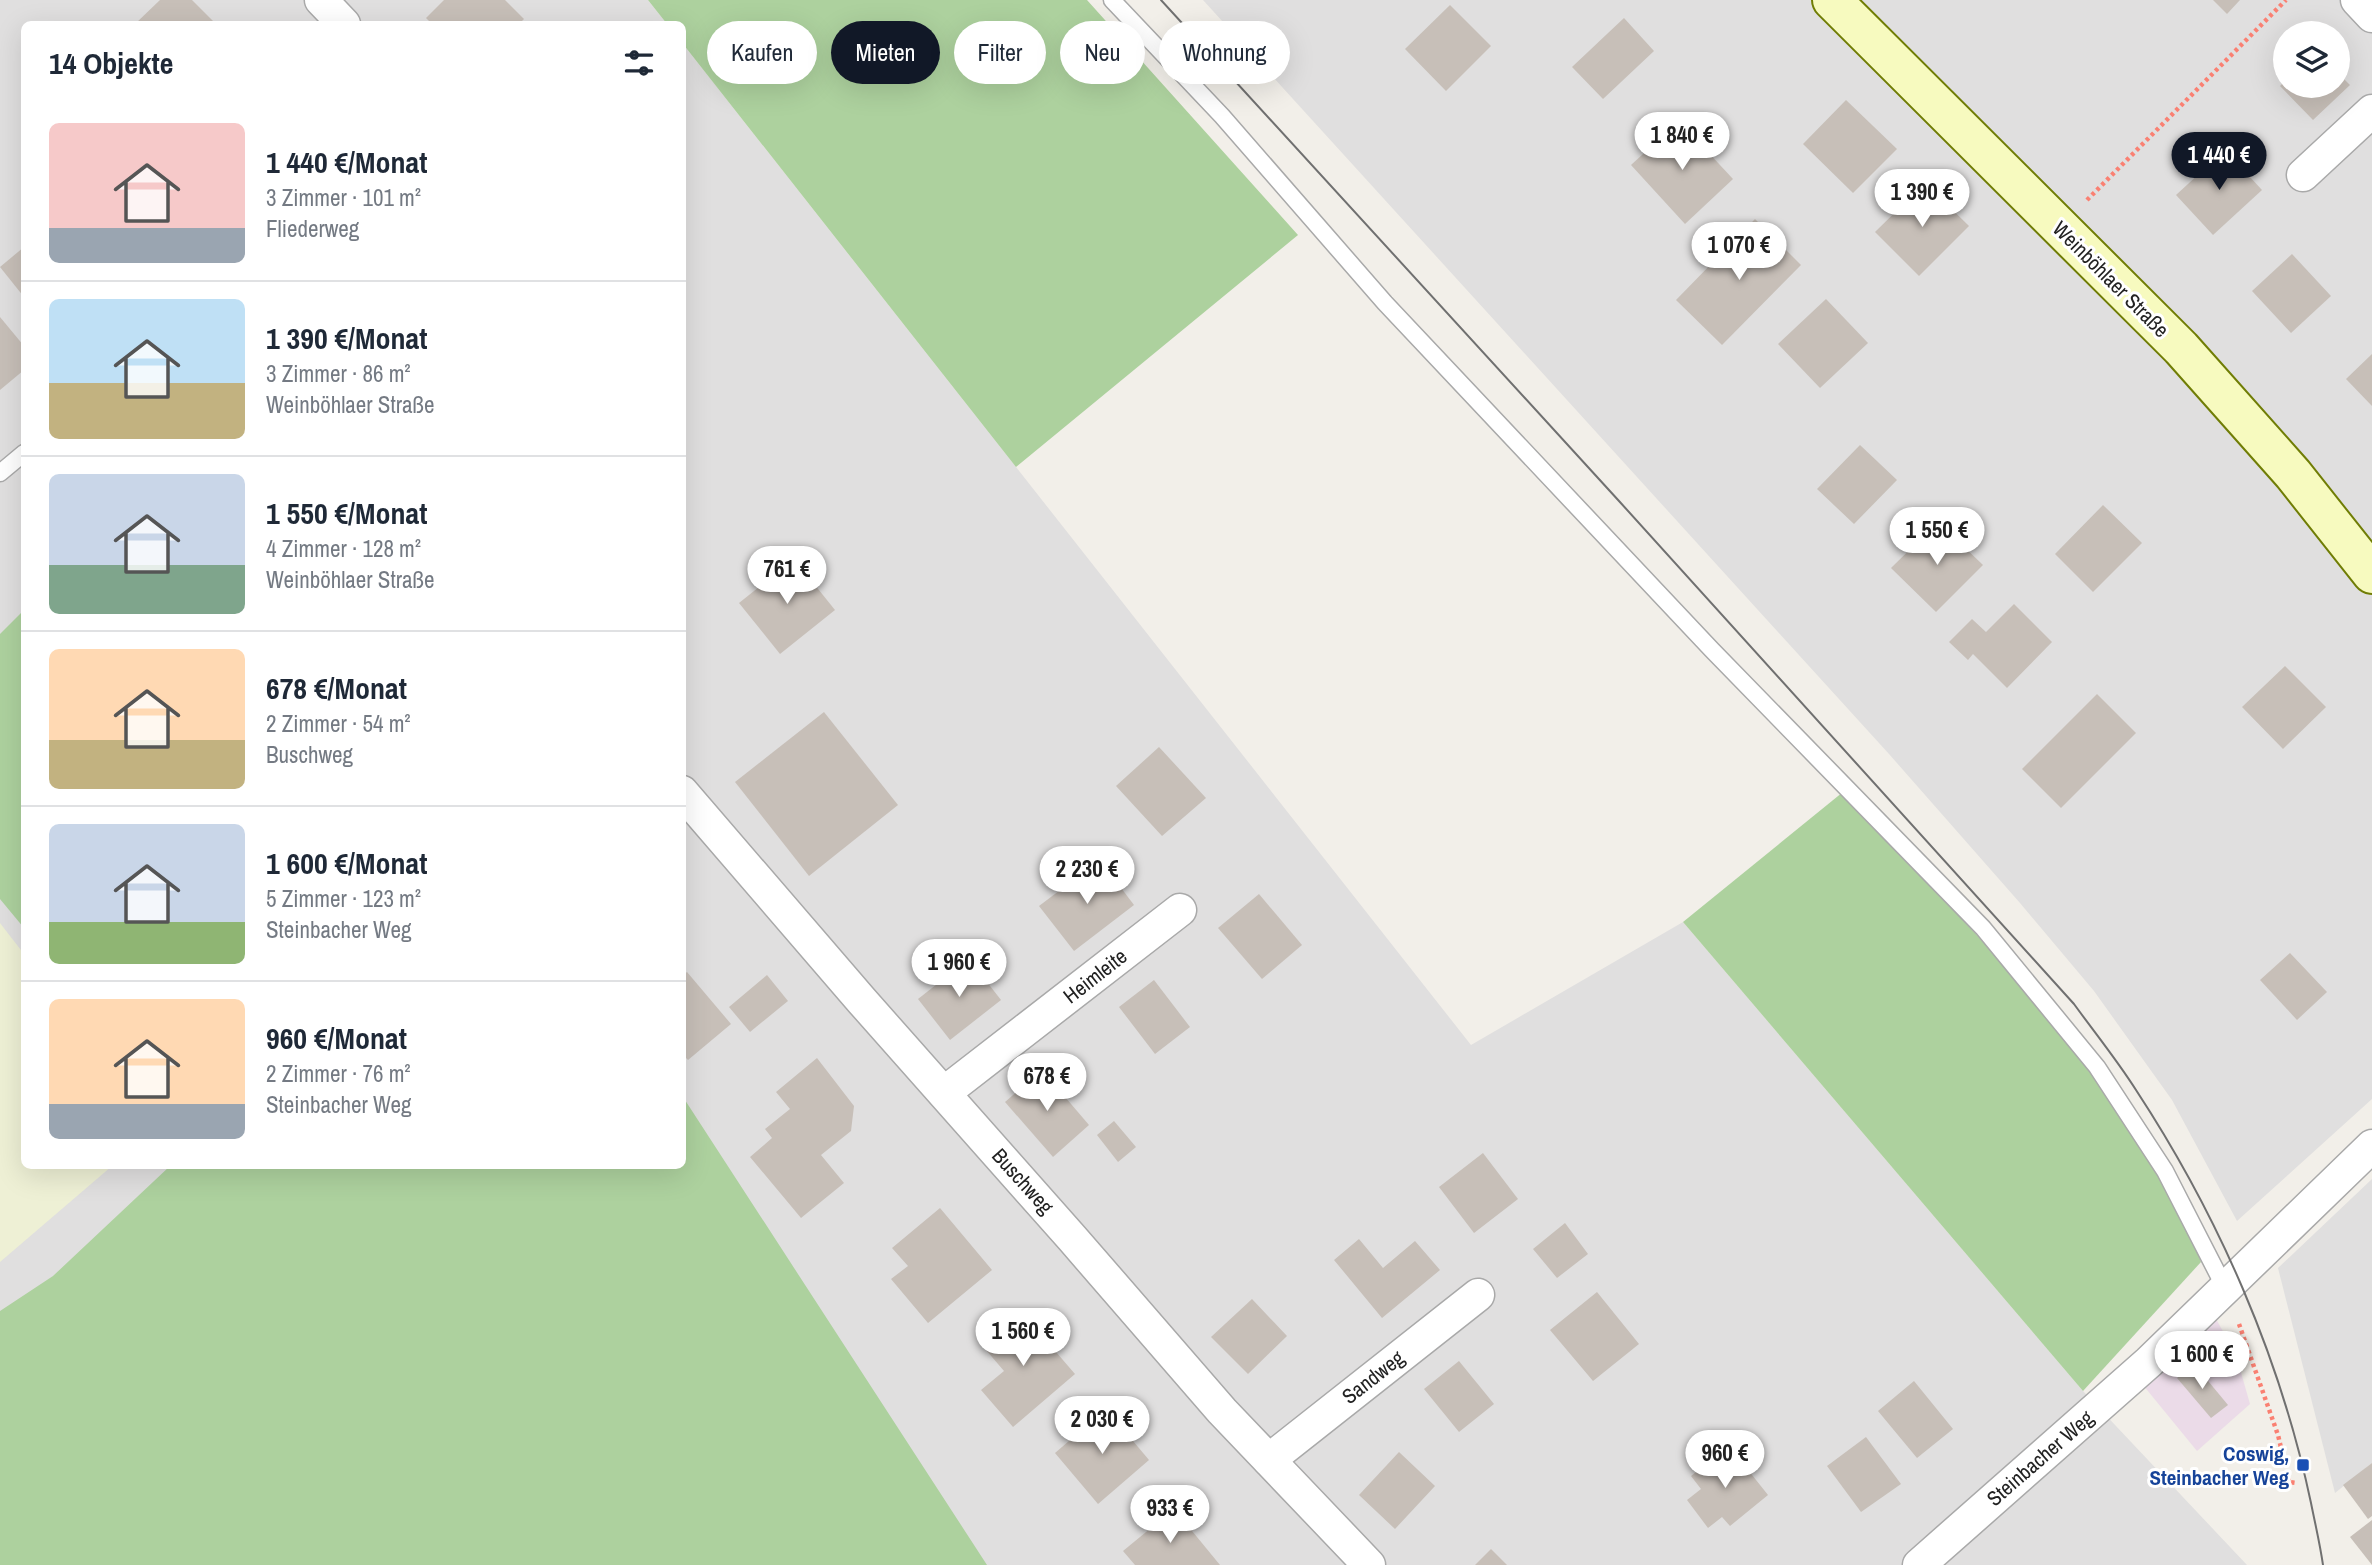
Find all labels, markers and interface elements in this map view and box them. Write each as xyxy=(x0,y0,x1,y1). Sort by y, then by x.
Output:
chip: Kaufen xyxy=(707,21,817,84)
chip: Mieten xyxy=(831,21,940,84)
chip: Filter xyxy=(954,21,1046,84)
chip: Neu xyxy=(1060,21,1145,84)
chip: Wohnung xyxy=(1159,21,1290,84)
map controls xyxy=(2273,21,2350,98)
button: layers xyxy=(2273,21,2350,98)
text: 14 Objekte xyxy=(49,43,173,83)
icon: filters xyxy=(620,44,658,82)
pin: 1 840 € xyxy=(1617,113,1747,172)
text: 1 840 € xyxy=(1651,119,1713,150)
pin: 1 440 € xyxy=(2154,132,2284,192)
text: 1 440 € xyxy=(2188,139,2250,170)
text: 1 440 €/Monat xyxy=(266,142,427,182)
icon: home xyxy=(105,151,189,235)
pin: 1 390 € xyxy=(1857,170,1987,229)
text: 1 390 € xyxy=(1891,176,1953,207)
text: 3 Zimmer · 101 m² xyxy=(266,182,421,213)
text: Fliederweg xyxy=(266,213,359,244)
street label: Weinböhlaer Straße xyxy=(2046,214,2176,344)
pin: 1 070 € xyxy=(1674,222,1804,282)
text: 1 070 € xyxy=(1708,229,1770,260)
text: 1 390 €/Monat xyxy=(266,318,427,358)
icon: home xyxy=(105,327,189,411)
text: 3 Zimmer · 86 m² xyxy=(266,358,411,389)
text: Weinböhlaer Straße xyxy=(266,389,434,420)
text: 1 550 €/Monat xyxy=(266,493,427,533)
icon: home xyxy=(105,502,189,586)
pin: 1 550 € xyxy=(1872,508,2002,567)
text: 1 550 € xyxy=(1906,514,1968,545)
text: 4 Zimmer · 128 m² xyxy=(266,533,421,564)
pin: 761 € xyxy=(738,546,836,606)
text: 761 € xyxy=(763,553,811,584)
text: Weinböhlaer Straße xyxy=(266,564,434,595)
text: 678 €/Monat xyxy=(266,668,407,708)
icon: home xyxy=(105,677,189,761)
text: 2 Zimmer · 54 m² xyxy=(266,708,411,739)
text: Buschweg xyxy=(266,739,353,770)
text: 1 600 €/Monat xyxy=(266,843,427,883)
pin: 2 230 € xyxy=(1022,846,1152,906)
icon: home xyxy=(105,852,189,936)
text: 2 230 € xyxy=(1056,853,1118,884)
text: 5 Zimmer · 123 m² xyxy=(266,883,421,914)
text: Steinbacher Weg xyxy=(266,914,411,945)
pin: 1 960 € xyxy=(894,940,1024,999)
street label: Heimleite xyxy=(1057,942,1133,1010)
text: 1 960 € xyxy=(928,946,990,977)
text: 960 €/Monat xyxy=(266,1018,407,1058)
icon: home xyxy=(105,1027,189,1111)
pin: 678 € xyxy=(998,1054,1096,1113)
text: 2 Zimmer · 76 m² xyxy=(266,1058,411,1089)
text: 678 € xyxy=(1023,1060,1071,1091)
text: Steinbacher Weg xyxy=(266,1089,411,1120)
street label: Buschweg xyxy=(986,1142,1061,1221)
pin: 1 560 € xyxy=(958,1308,1088,1368)
text: 1 560 € xyxy=(992,1315,1054,1346)
pin: 1 600 € xyxy=(2137,1332,2267,1391)
text: 1 600 € xyxy=(2171,1338,2233,1369)
street label: Sandweg xyxy=(1336,1343,1411,1411)
pin: 2 030 € xyxy=(1037,1396,1167,1456)
text: 2 030 € xyxy=(1071,1403,1133,1434)
street label: Steinbacher Weg xyxy=(1980,1403,2100,1512)
pin: 960 € xyxy=(1676,1430,1774,1490)
text: 960 € xyxy=(1701,1437,1749,1468)
place label: Coswig, Steinbacher Weg xyxy=(2150,1439,2289,1492)
marker: Coswig, Steinbacher Weg xyxy=(2295,1457,2311,1473)
pin: 933 € xyxy=(1121,1486,1219,1545)
text: 933 € xyxy=(1146,1492,1194,1523)

